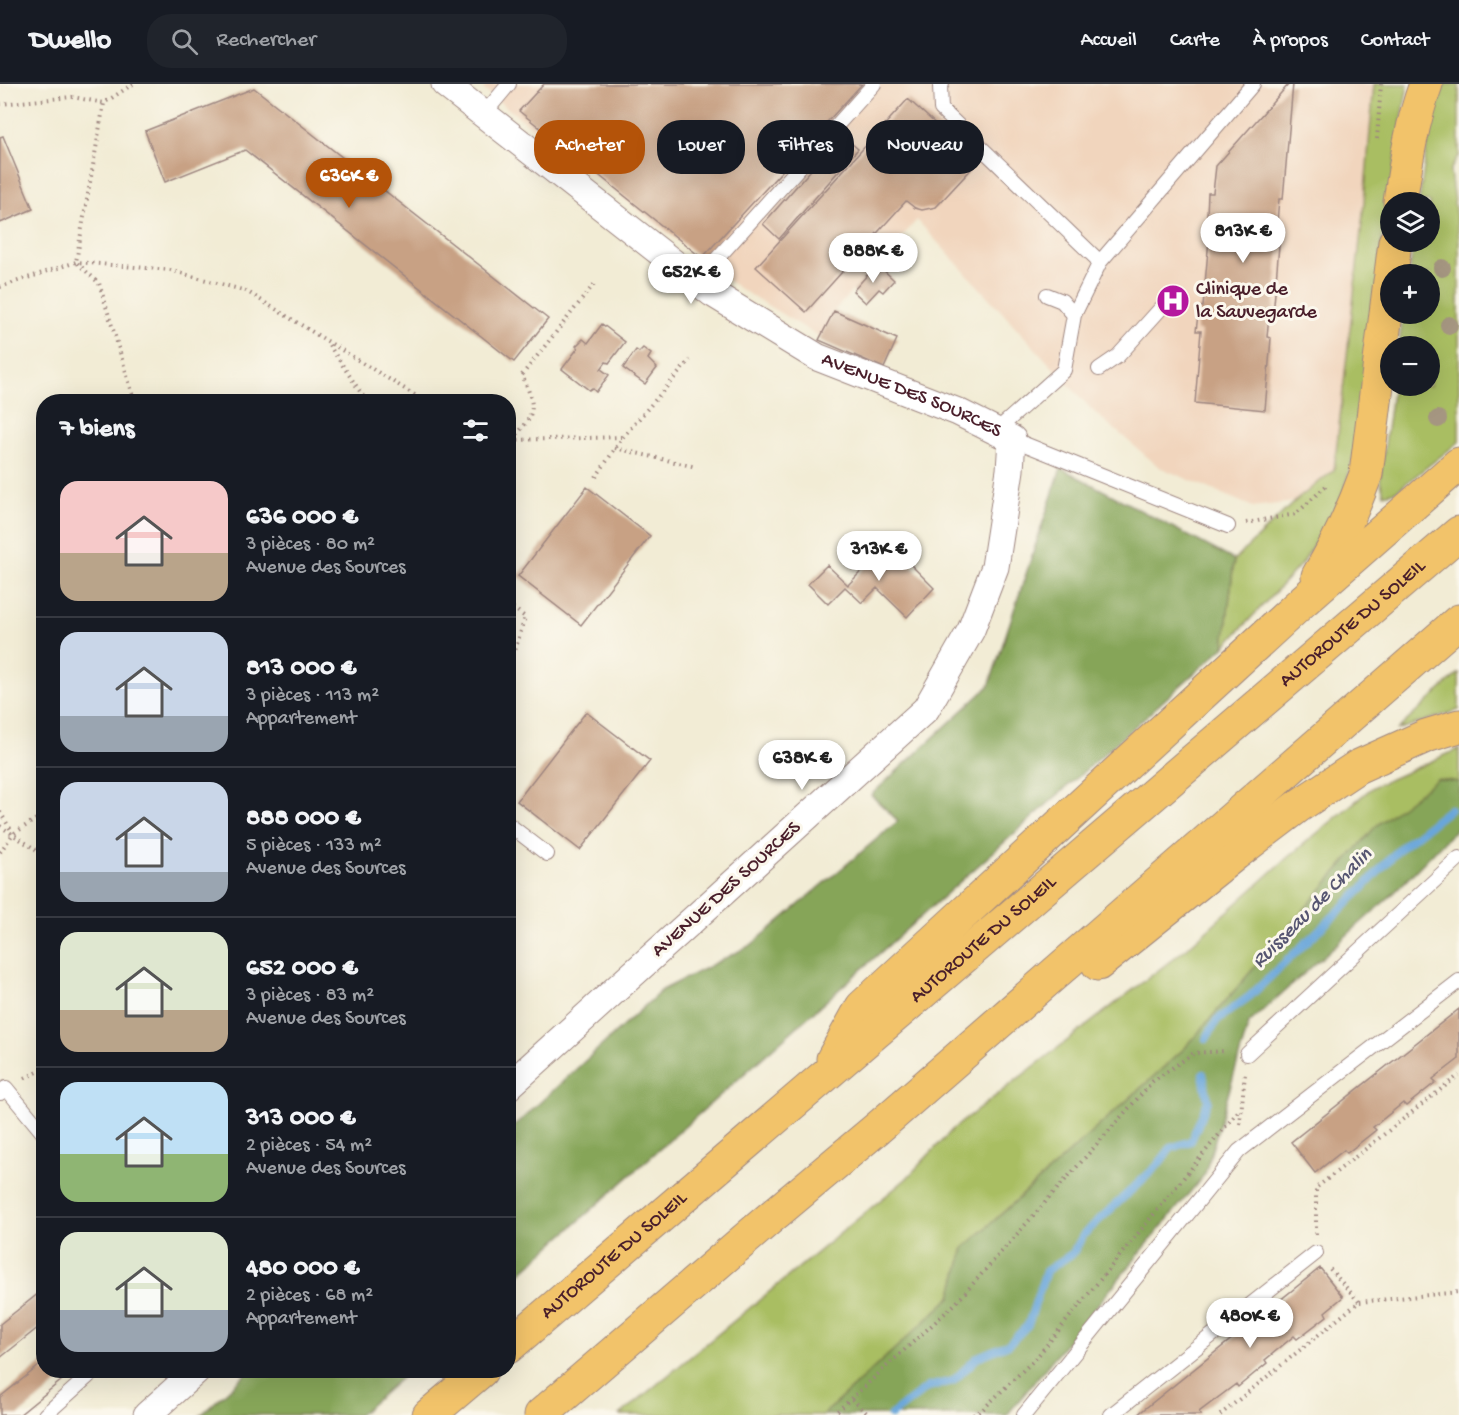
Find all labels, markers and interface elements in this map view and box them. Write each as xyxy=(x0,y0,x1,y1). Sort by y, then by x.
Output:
search box xyxy=(147,14,567,68)
text: Dwello xyxy=(30,25,111,58)
icon: search xyxy=(168,25,201,58)
text: Rechercher xyxy=(216,28,316,54)
text: Accueil xyxy=(1080,29,1137,54)
text: Carte xyxy=(1170,29,1220,54)
text: À propos xyxy=(1253,29,1328,54)
text: Contact xyxy=(1361,29,1429,54)
chip: Acheter xyxy=(534,120,645,174)
chip: Louer xyxy=(657,120,745,174)
chip: Filtres xyxy=(757,120,854,174)
chip: Nouveau xyxy=(866,120,984,174)
pin: 636K € xyxy=(300,158,398,209)
text: 636K € xyxy=(320,166,378,189)
map controls xyxy=(1380,192,1440,396)
button: layers xyxy=(1380,192,1440,252)
pin: 813K € xyxy=(1194,213,1292,264)
text: 813K € xyxy=(1214,221,1272,244)
pin: 888K € xyxy=(824,233,922,284)
text: 888K € xyxy=(843,241,903,264)
pin: 652K € xyxy=(642,254,740,305)
text: 652K € xyxy=(662,262,720,285)
button: + xyxy=(1380,264,1440,324)
place label: Clinique de la Sauvegarde xyxy=(1196,279,1317,325)
hospital icon: Clinique de la Sauvegarde xyxy=(1155,283,1191,319)
button: − xyxy=(1380,336,1440,396)
street label: AVENUE DES SOURCES xyxy=(818,348,1006,444)
icon: filters xyxy=(459,414,492,447)
text: 7 biens xyxy=(60,415,134,446)
text: 636 000 € xyxy=(246,503,358,534)
icon: home xyxy=(108,505,180,577)
pin: 313K € xyxy=(830,531,928,582)
text: 3 pièces · 80 m² xyxy=(246,534,375,557)
text: 313K € xyxy=(851,539,907,562)
street label: AUTOROUTE DU SOLEIL xyxy=(1275,555,1431,693)
text: Avenue des Sources xyxy=(246,557,406,580)
text: 813 000 € xyxy=(246,654,356,685)
icon: home xyxy=(108,656,180,728)
text: 3 pièces · 113 m² xyxy=(246,685,379,708)
text: Appartement xyxy=(246,708,356,731)
pin: 638K € xyxy=(753,740,851,791)
text: 638K € xyxy=(772,748,832,771)
text: 888 000 € xyxy=(246,804,361,835)
icon: home xyxy=(108,806,180,878)
street label: AVENUE DES SOURCES xyxy=(648,817,807,963)
text: 5 pièces · 133 m² xyxy=(246,835,382,858)
water label: Ruisseau de Chalin xyxy=(1248,843,1379,974)
text: Avenue des Sources xyxy=(246,858,406,881)
street label: AUTOROUTE DU SOLEIL xyxy=(906,871,1062,1009)
text: 652 000 € xyxy=(246,954,358,985)
icon: home xyxy=(108,956,180,1028)
text: 3 pièces · 83 m² xyxy=(246,985,374,1008)
text: Avenue des Sources xyxy=(246,1008,406,1031)
text: 313 000 € xyxy=(246,1104,356,1135)
icon: home xyxy=(108,1106,180,1178)
text: 2 pièces · 54 m² xyxy=(246,1135,372,1158)
text: Avenue des Sources xyxy=(246,1158,406,1181)
street label: AUTOROUTE DU SOLEIL xyxy=(537,1187,693,1325)
text: 480 000 € xyxy=(246,1254,359,1285)
icon: home xyxy=(108,1256,180,1328)
text: 2 pièces · 68 m² xyxy=(246,1285,373,1308)
pin: 480K € xyxy=(1201,1298,1299,1349)
text: 480K € xyxy=(1220,1306,1280,1329)
text: Appartement xyxy=(246,1308,356,1331)

